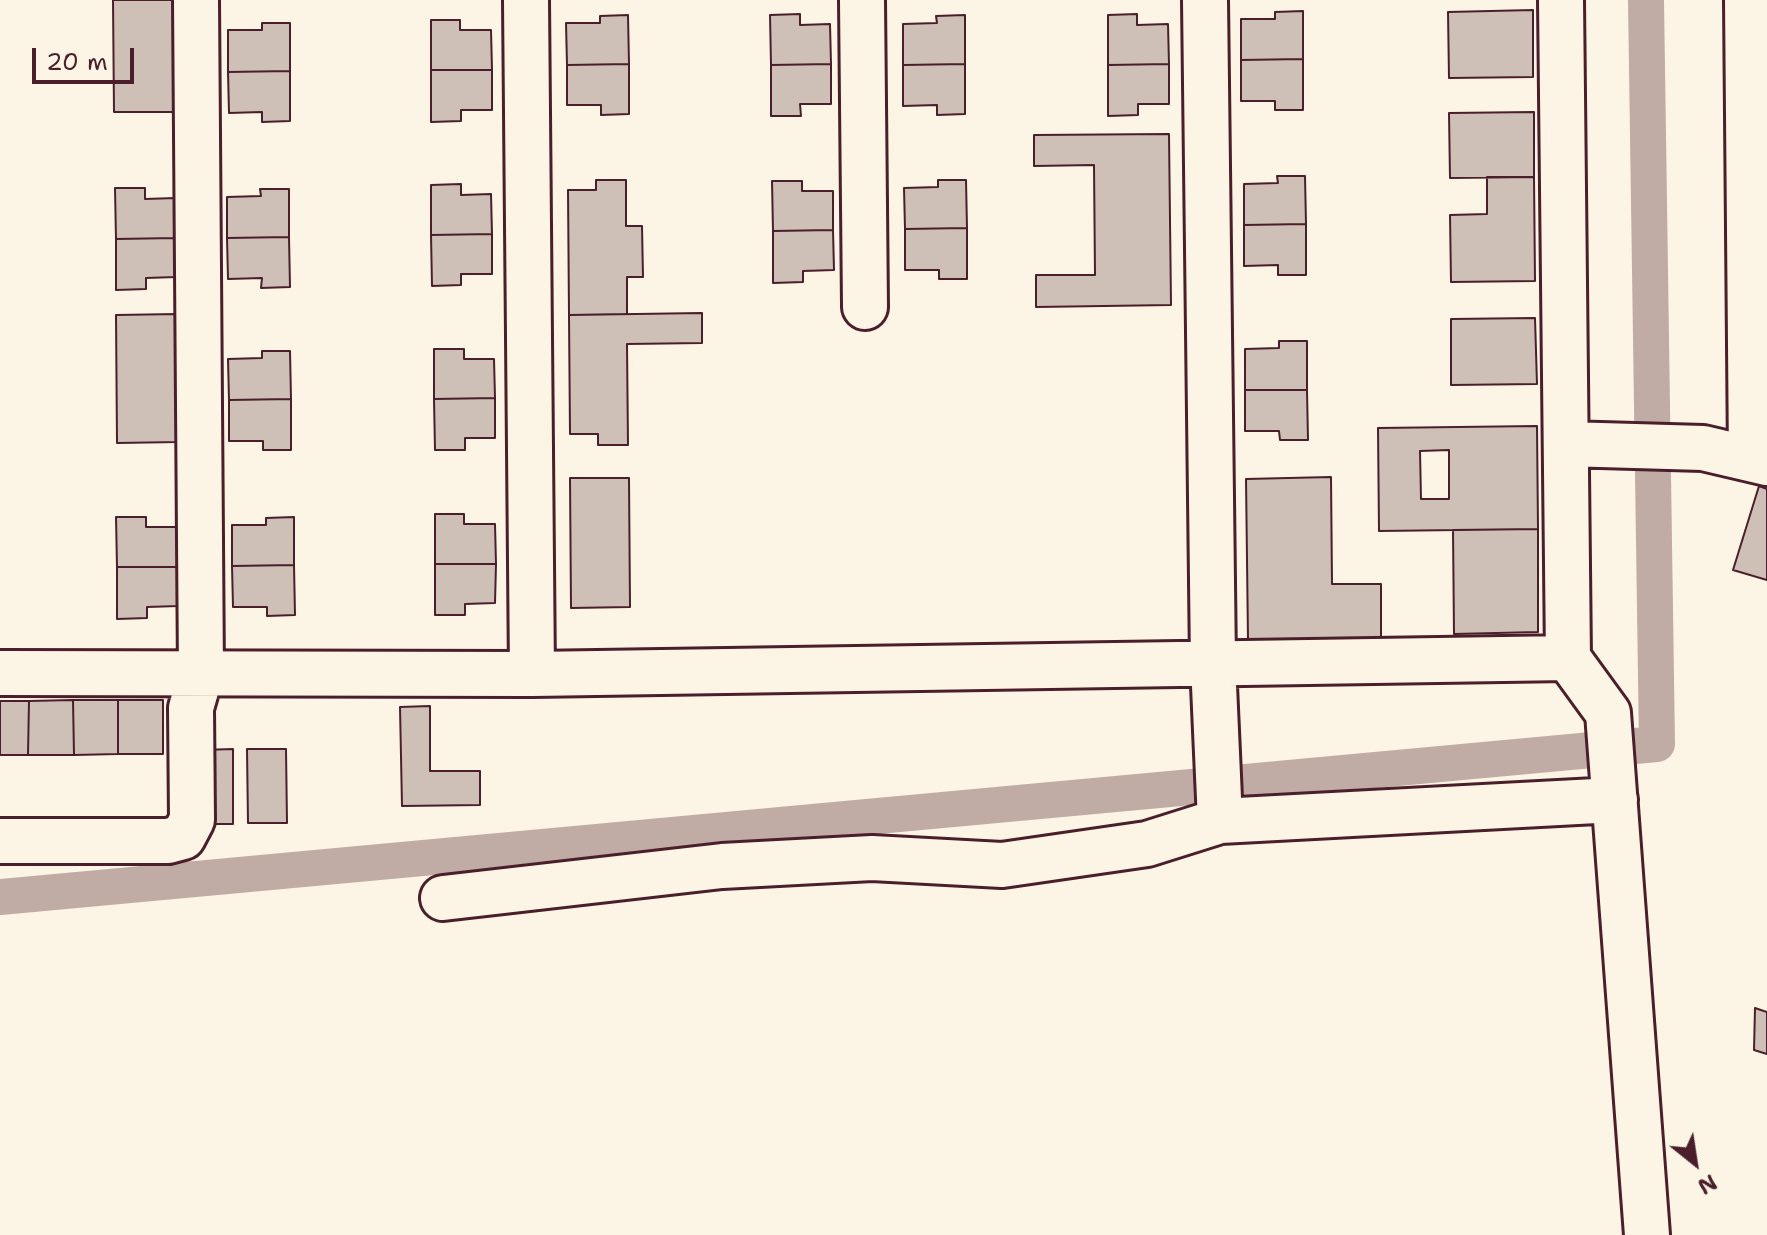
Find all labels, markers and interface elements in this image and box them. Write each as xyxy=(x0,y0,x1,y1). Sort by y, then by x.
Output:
scale bar xyxy=(36,32,138,82)
text: 20 m xyxy=(46,46,108,78)
north arrow xyxy=(1655,1123,1735,1203)
text: N xyxy=(1692,1167,1722,1201)

